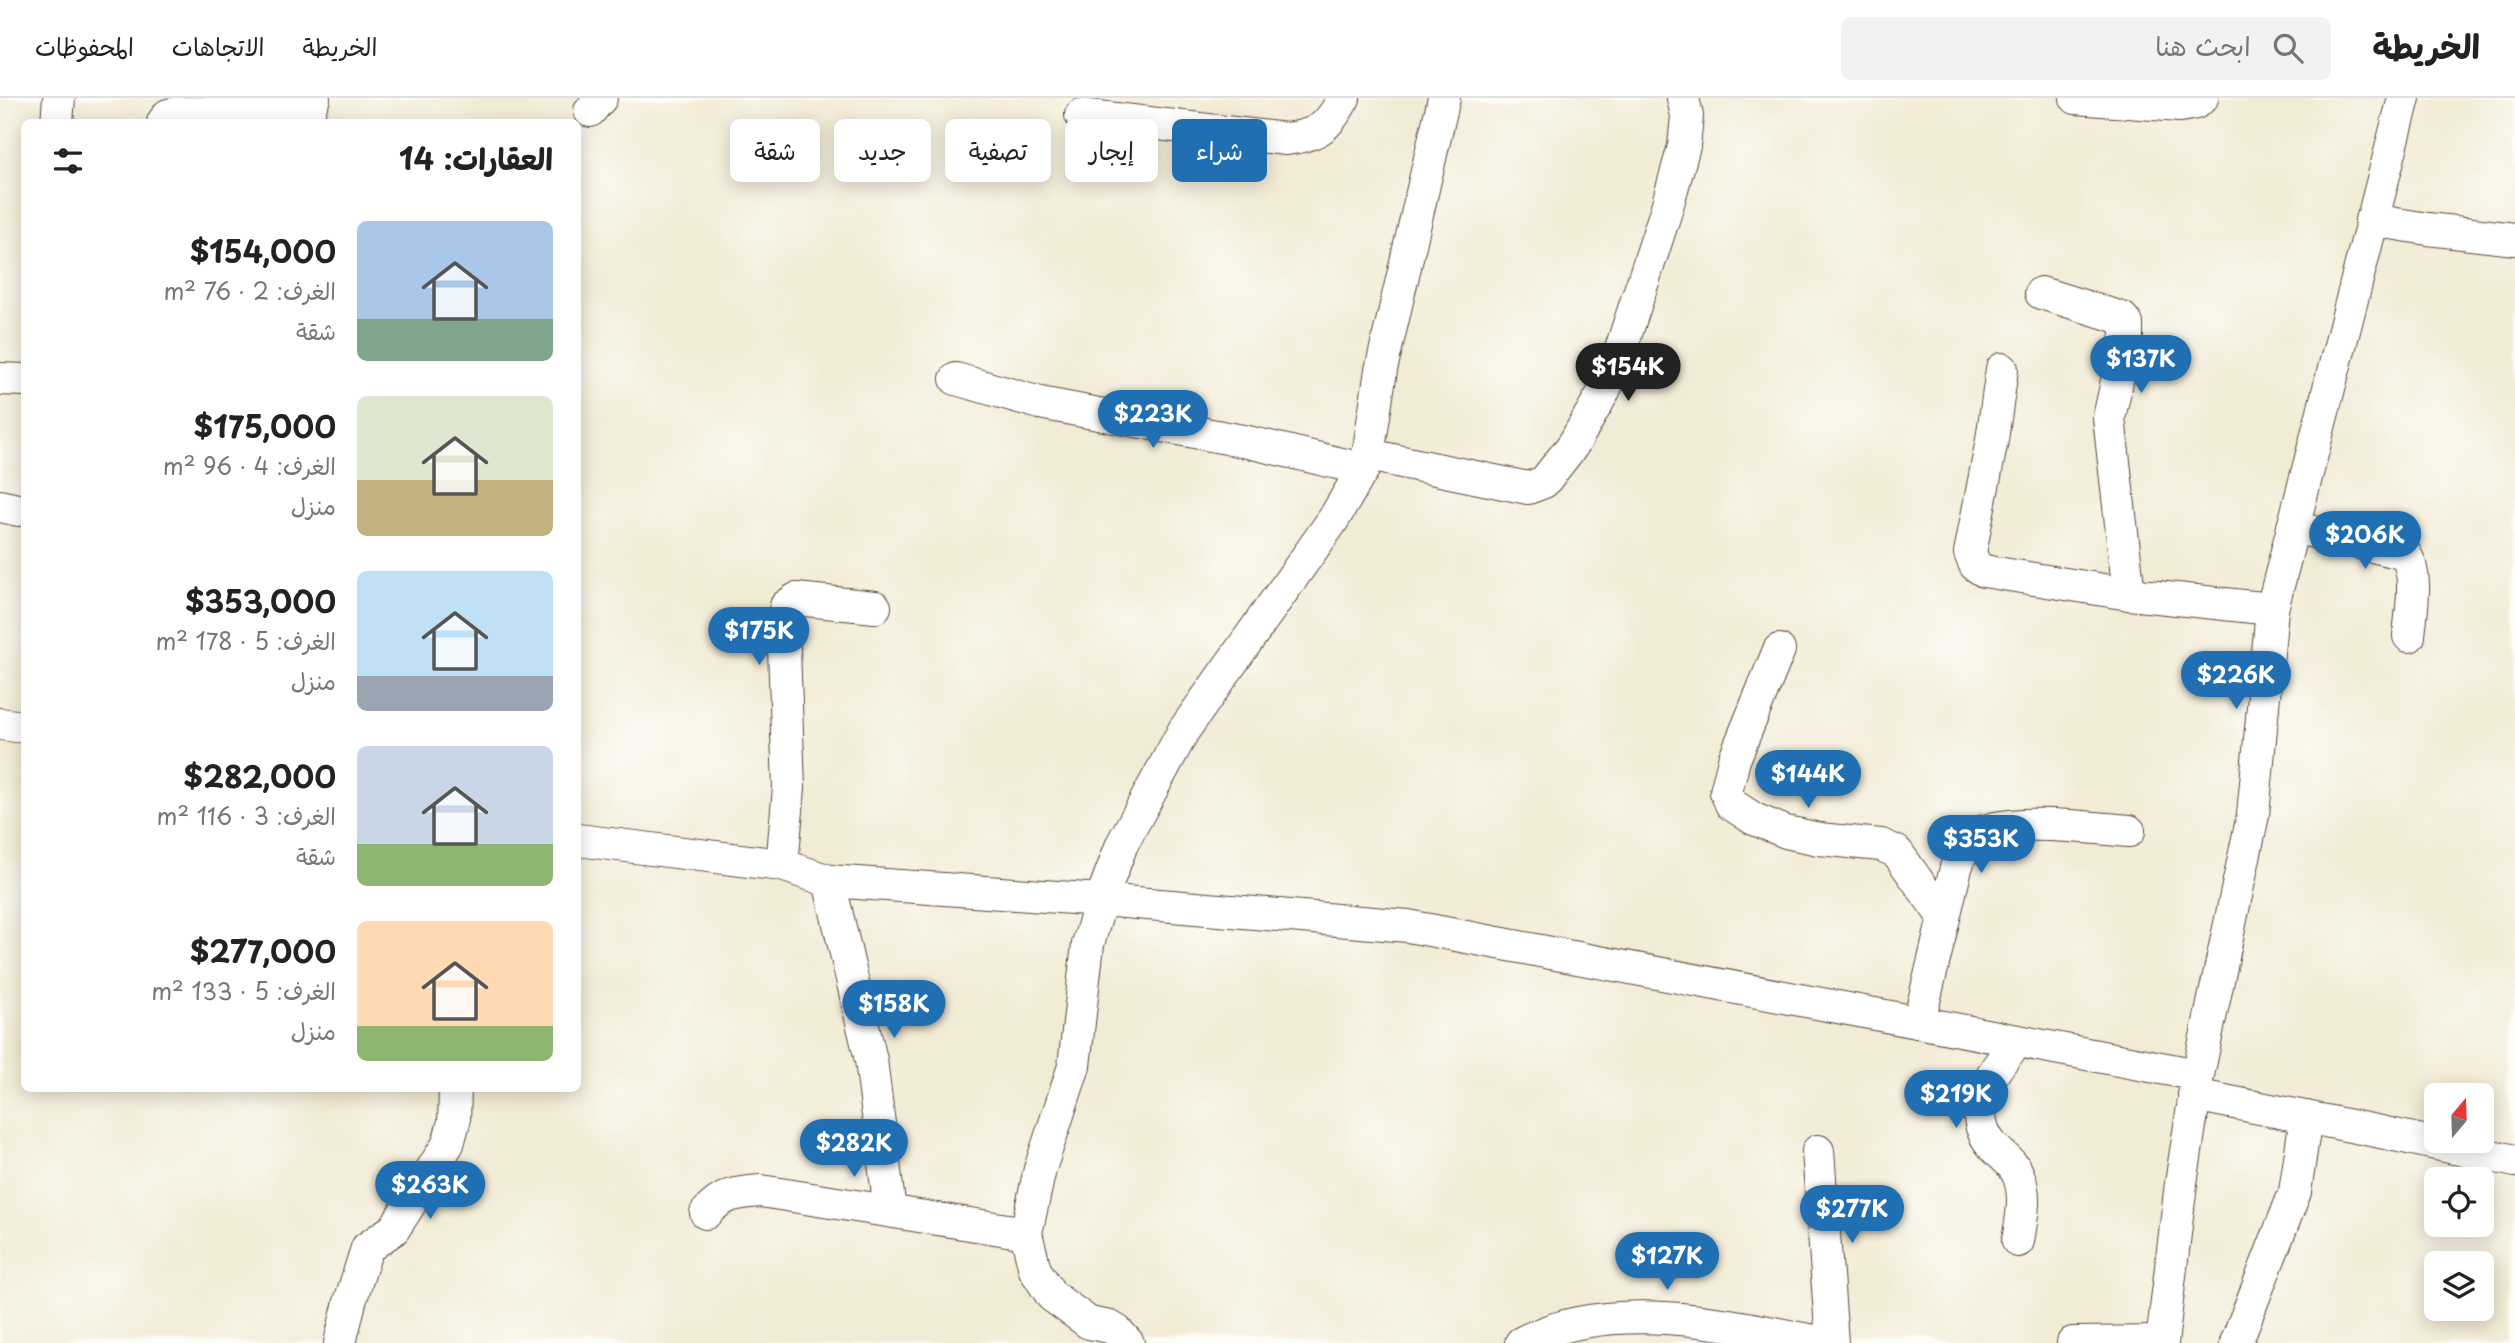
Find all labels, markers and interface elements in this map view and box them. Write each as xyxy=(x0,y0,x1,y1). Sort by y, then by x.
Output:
search box xyxy=(1841,17,2331,80)
text: الخريطة xyxy=(2373,20,2480,70)
text: ابحث هنا xyxy=(2155,26,2251,65)
text: المحفوظات xyxy=(35,28,134,64)
text: الاتجاهات xyxy=(172,28,265,64)
text: الخريطة xyxy=(303,28,377,64)
icon: search xyxy=(2269,29,2307,67)
chip: شقة xyxy=(730,119,820,182)
chip: جديد xyxy=(834,119,931,182)
chip: تصفية xyxy=(945,119,1051,182)
chip: إيجار xyxy=(1065,119,1158,182)
chip: شراء xyxy=(1172,119,1267,182)
text: العقارات: 14 xyxy=(399,135,553,180)
icon: filters xyxy=(49,142,87,180)
text: $154,000 xyxy=(190,228,336,273)
icon: home xyxy=(413,249,497,333)
text: الغرف: 2 · 76 m² xyxy=(164,273,336,308)
text: شقة xyxy=(296,313,336,348)
pin: $137K xyxy=(2092,336,2190,395)
text: $137K xyxy=(2106,340,2176,375)
pin: $154K xyxy=(1579,344,1677,403)
text: $154K xyxy=(1592,348,1664,383)
pin: $223K xyxy=(1104,390,1202,450)
text: $223K xyxy=(1114,395,1192,430)
text: $175,000 xyxy=(194,403,336,448)
icon: home xyxy=(413,424,497,508)
text: الغرف: 4 · 96 m² xyxy=(163,448,336,483)
text: منزل xyxy=(291,488,336,523)
pin: $206K xyxy=(2316,512,2414,571)
text: $206K xyxy=(2325,516,2405,551)
text: $353,000 xyxy=(185,578,336,623)
icon: home xyxy=(413,599,497,683)
pin: $175K xyxy=(710,608,808,667)
text: $175K xyxy=(724,612,794,647)
text: الغرف: 5 · 178 m² xyxy=(155,623,336,658)
pin: $226K xyxy=(2187,652,2285,711)
text: $226K xyxy=(2197,656,2275,691)
text: منزل xyxy=(291,663,336,698)
pin: $144K xyxy=(1759,750,1857,810)
text: $282,000 xyxy=(184,753,336,798)
text: $144K xyxy=(1771,755,1845,790)
icon: home xyxy=(413,774,497,858)
text: الغرف: 3 · 116 m² xyxy=(157,798,336,833)
pin: $353K xyxy=(1932,816,2030,875)
text: $353K xyxy=(1943,820,2019,855)
text: شقة xyxy=(296,838,336,873)
text: $277,000 xyxy=(190,928,336,973)
icon: home xyxy=(413,949,497,1033)
text: الغرف: 5 · 133 m² xyxy=(151,973,336,1008)
pin: $158K xyxy=(845,981,943,1040)
text: $158K xyxy=(858,985,930,1020)
text: منزل xyxy=(291,1013,336,1048)
pin: $219K xyxy=(1907,1070,2005,1130)
text: $219K xyxy=(1920,1075,1992,1110)
north arrow xyxy=(2424,1083,2494,1153)
map controls xyxy=(2424,1083,2494,1321)
pin: $282K xyxy=(805,1119,903,1179)
text: $282K xyxy=(816,1124,892,1159)
pin: $263K xyxy=(381,1162,479,1221)
text: $263K xyxy=(391,1166,469,1201)
button: locate xyxy=(2424,1167,2494,1237)
pin: $277K xyxy=(1803,1186,1901,1245)
text: $277K xyxy=(1816,1190,1888,1225)
pin: $127K xyxy=(1618,1232,1716,1292)
text: $127K xyxy=(1631,1237,1703,1272)
button: layers xyxy=(2424,1251,2494,1321)

